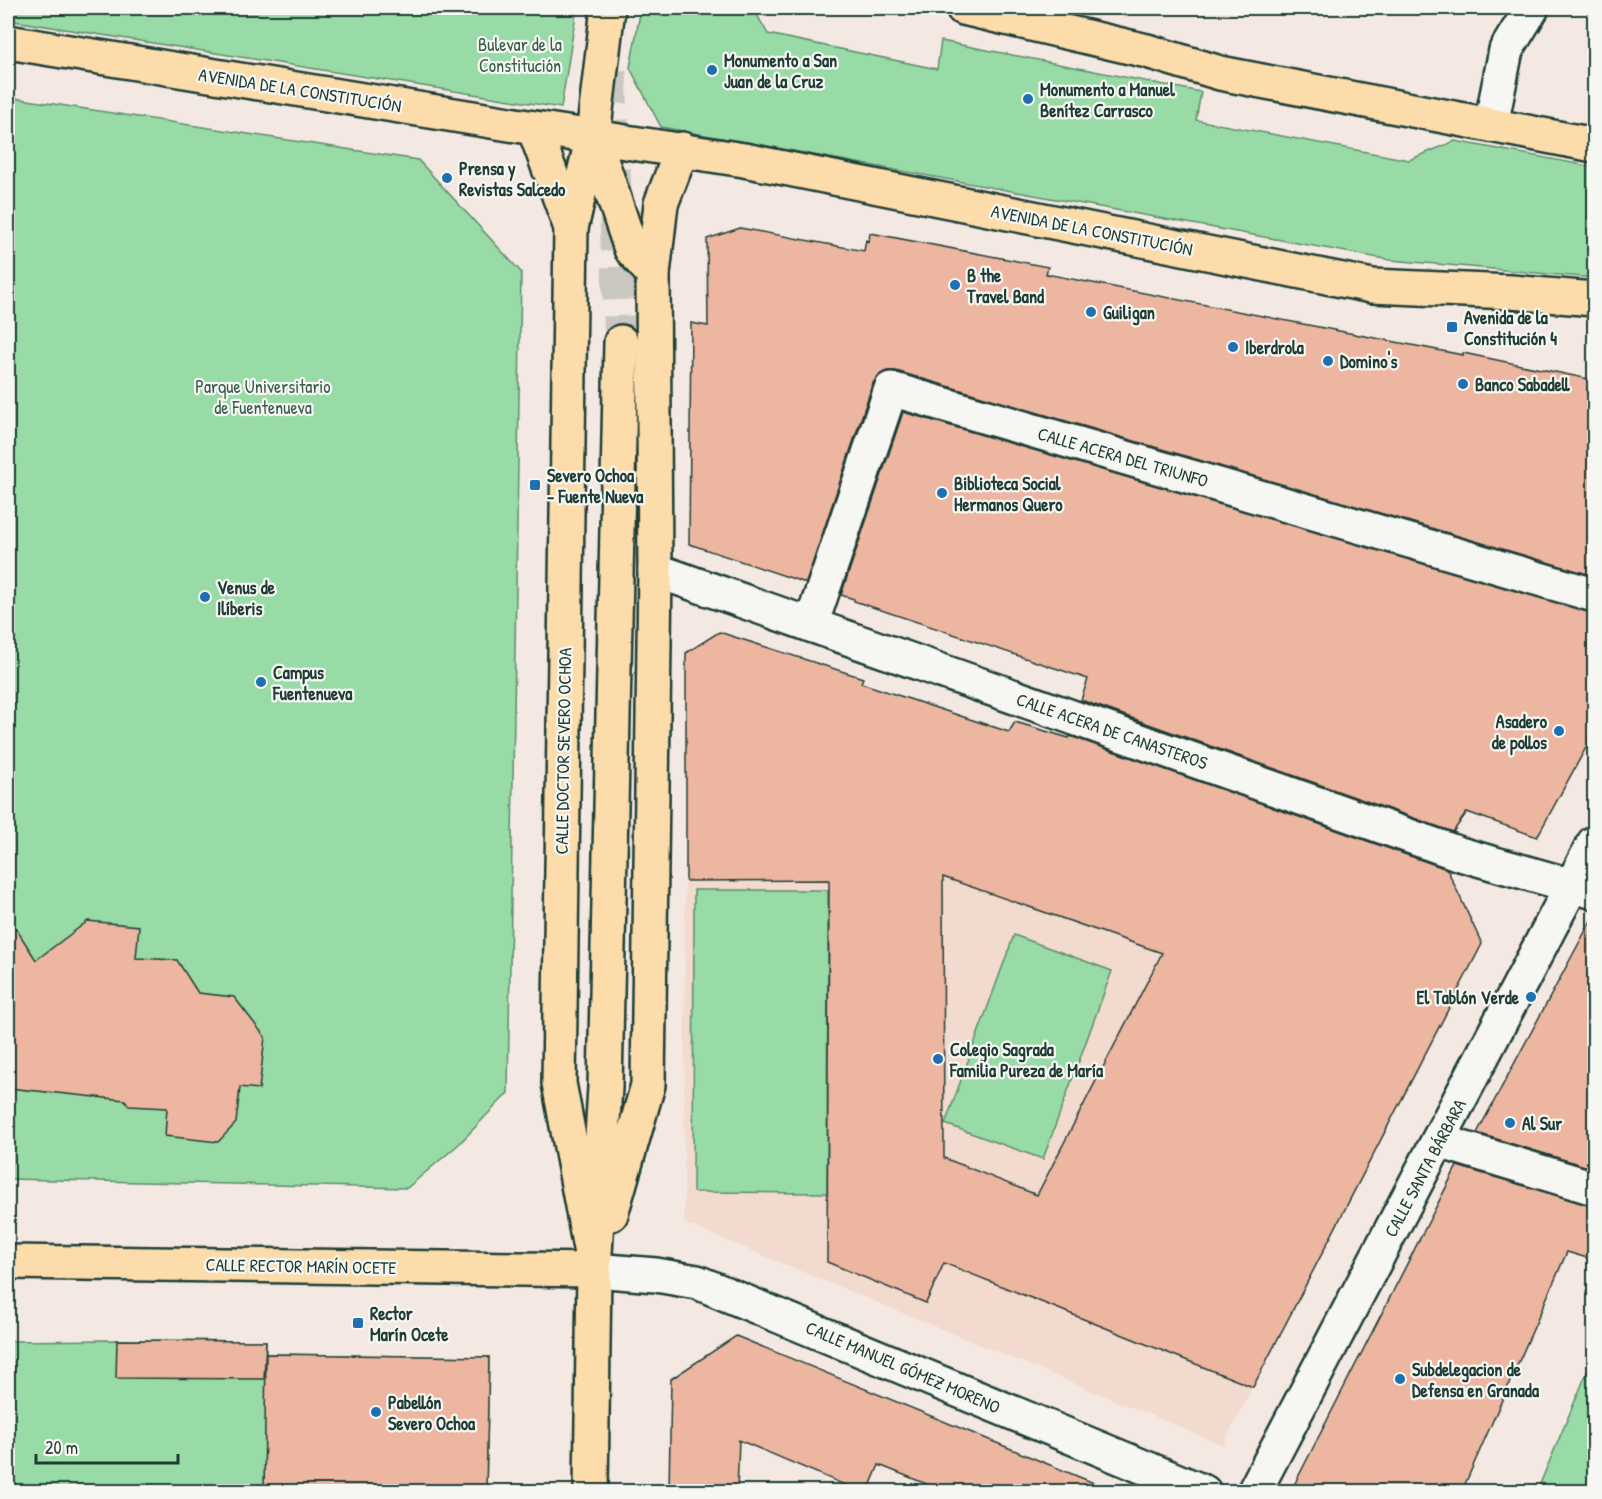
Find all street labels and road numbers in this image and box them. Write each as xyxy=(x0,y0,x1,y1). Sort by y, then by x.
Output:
street label: AVENIDA DE LA CONSTITUCIÓN xyxy=(197,62,403,118)
street label: AVENIDA DE LA CONSTITUCIÓN xyxy=(989,198,1195,262)
street label: CALLE ACERA DEL TRIUNFO xyxy=(1035,421,1211,493)
street label: CALLE DOCTOR SEVERO OCHOA xyxy=(549,647,577,855)
street label: CALLE ACERA DE CANASTEROS xyxy=(1013,687,1211,775)
street label: CALLE SANTA BÁRBARA xyxy=(1378,1094,1472,1241)
street label: CALLE RECTOR MARÍN OCETE xyxy=(205,1252,397,1280)
street label: CALLE MANUEL GÓMEZ MORENO xyxy=(802,1315,1004,1419)

